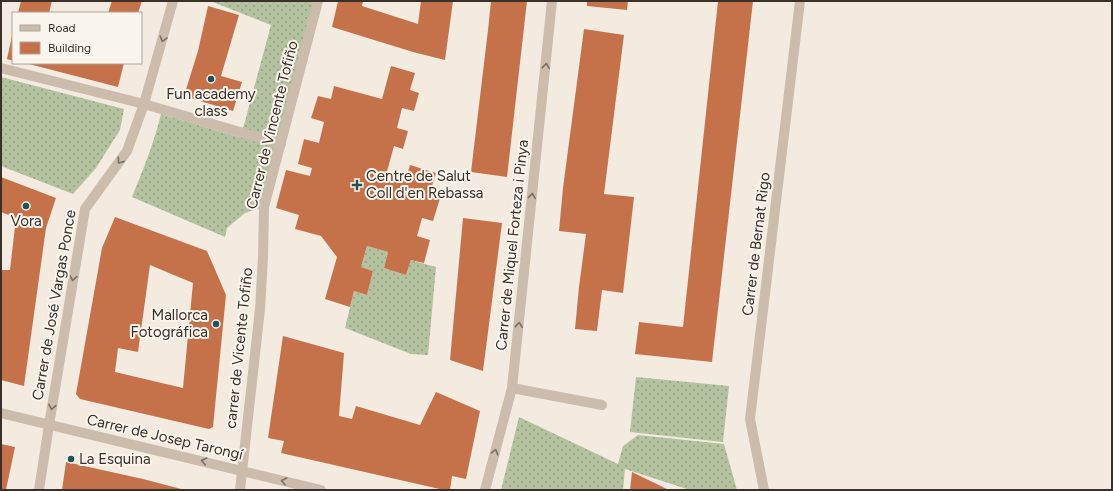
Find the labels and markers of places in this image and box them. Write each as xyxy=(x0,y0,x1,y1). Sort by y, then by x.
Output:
marker: Fun academy class xyxy=(206,74,216,84)
place label: Fun academy class xyxy=(166,85,256,120)
place label: Centre de Salut Coll d'en Rebassa xyxy=(366,167,484,202)
marker: Centre de Salut Coll d'en Rebassa xyxy=(351,179,363,191)
marker: Vora xyxy=(21,201,31,211)
place label: Vora xyxy=(10,212,42,230)
place label: Mallorca Fotográfica xyxy=(131,306,208,341)
marker: Mallorca Fotográfica xyxy=(211,319,221,329)
place label: La Esquina xyxy=(79,450,151,468)
marker: La Esquina xyxy=(66,454,76,464)

